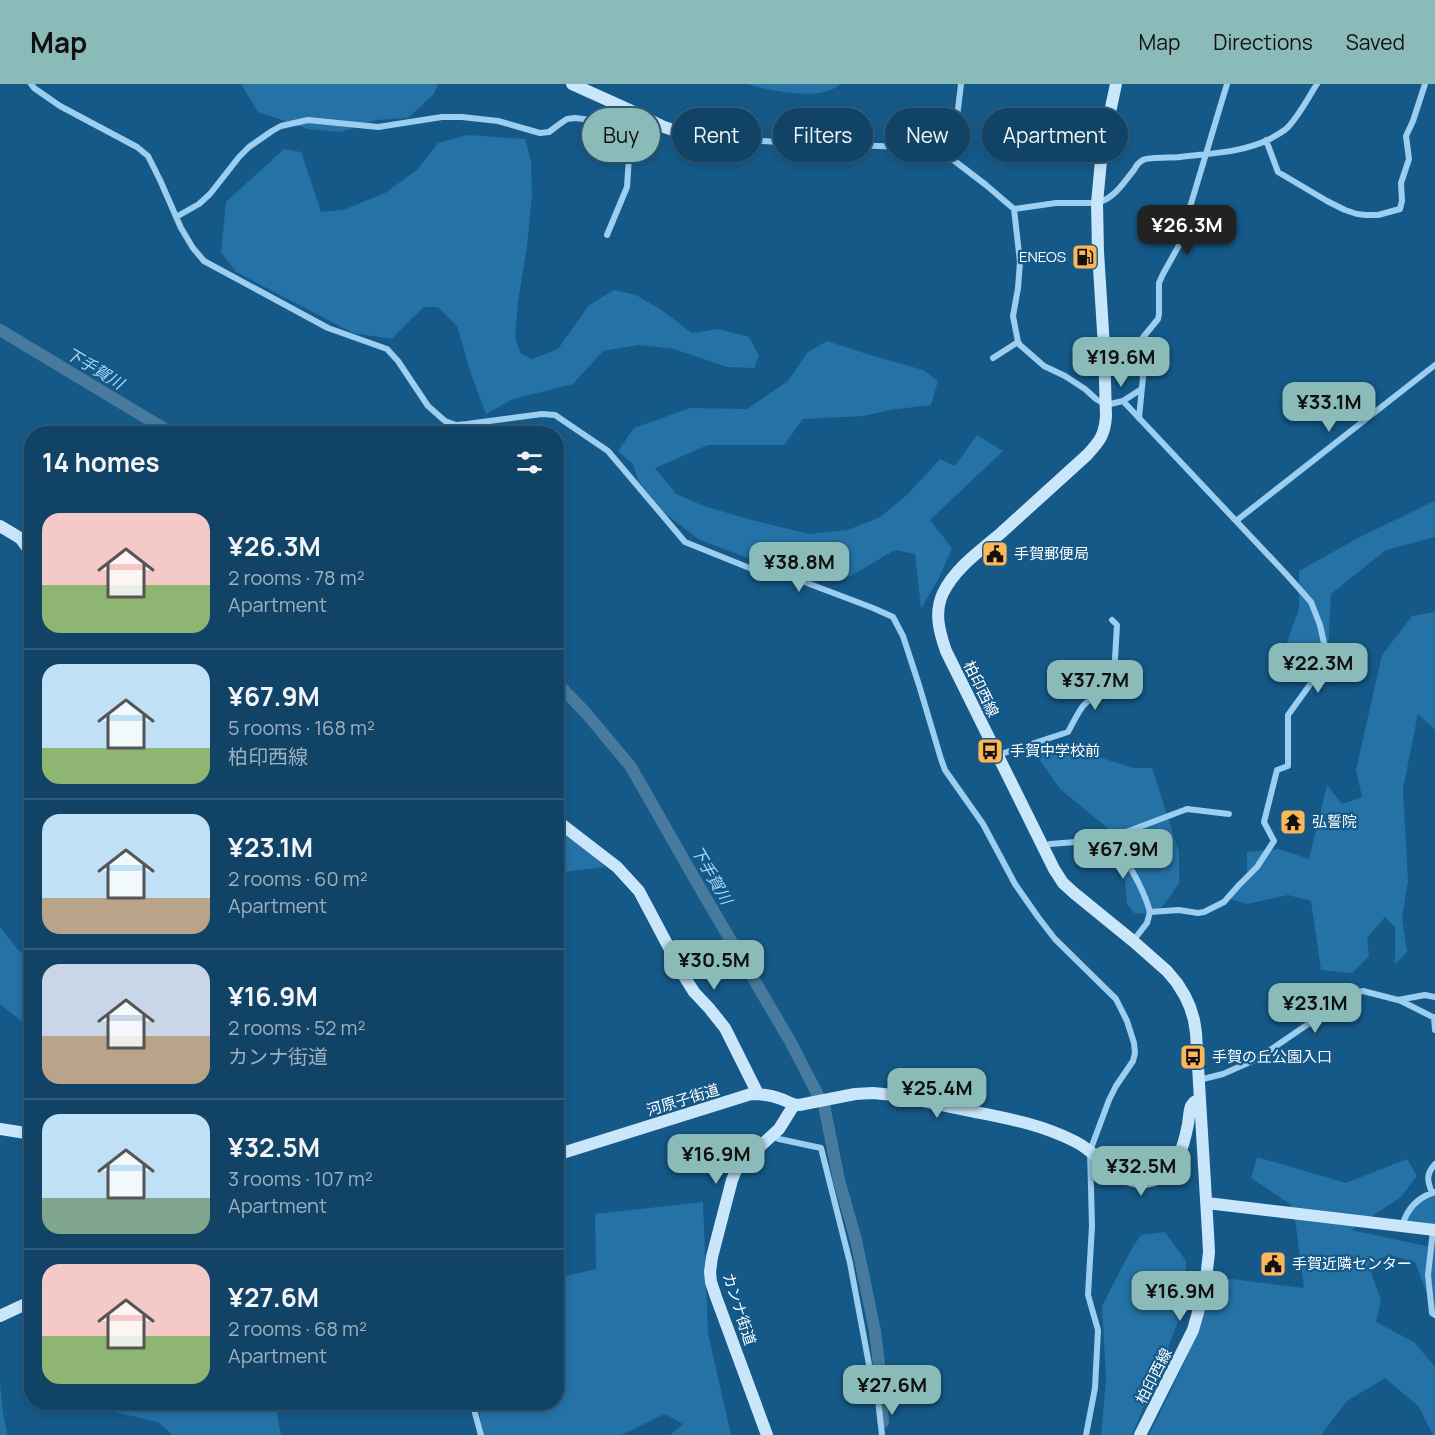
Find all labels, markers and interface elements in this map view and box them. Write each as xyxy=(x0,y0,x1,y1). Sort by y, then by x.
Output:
text: Map xyxy=(30,23,87,61)
text: Map xyxy=(1139,28,1180,56)
text: Directions xyxy=(1213,28,1313,56)
text: Saved xyxy=(1346,28,1405,56)
chip: Buy xyxy=(582,108,660,162)
chip: Rent xyxy=(672,108,761,162)
chip: Filters xyxy=(773,108,873,162)
chip: New xyxy=(885,108,970,162)
chip: Apartment xyxy=(982,108,1128,162)
pin: ¥26.3M xyxy=(1138,205,1236,256)
text: ¥26.3M xyxy=(1151,211,1223,238)
fuel station icon: ENEOS xyxy=(1070,242,1100,272)
place label: ENEOS xyxy=(1019,246,1066,267)
pin: ¥19.6M xyxy=(1072,337,1170,388)
water label: 下手賀川 xyxy=(62,342,130,395)
text: ¥19.6M xyxy=(1087,343,1155,370)
pin: ¥33.1M xyxy=(1280,382,1378,433)
text: ¥33.1M xyxy=(1296,388,1362,415)
text: 14 homes xyxy=(42,444,160,480)
icon: filters xyxy=(513,446,546,479)
text: ¥26.3M xyxy=(228,528,321,564)
icon: home xyxy=(90,537,162,609)
public building icon: 手賀郵便局 xyxy=(980,539,1010,569)
pin: ¥38.8M xyxy=(750,542,848,593)
place label: 手賀郵便局 xyxy=(1014,543,1089,564)
text: ¥38.8M xyxy=(763,548,835,575)
text: 2 rooms · 78 m² xyxy=(228,564,365,591)
text: Apartment xyxy=(228,591,327,618)
pin: ¥22.3M xyxy=(1269,643,1367,694)
text: ¥22.3M xyxy=(1283,649,1353,676)
street label: 柏印西線 xyxy=(959,657,1004,720)
pin: ¥37.7M xyxy=(1046,660,1144,711)
text: ¥37.7M xyxy=(1061,666,1129,693)
text: ¥67.9M xyxy=(228,678,320,714)
icon: home xyxy=(90,688,162,760)
text: 5 rooms · 168 m² xyxy=(228,714,375,741)
bus stop icon: 手賀中学校前 xyxy=(975,736,1005,766)
place label: 手賀中学校前 xyxy=(1010,740,1100,761)
text: 柏印西線 xyxy=(228,743,308,770)
temple icon: 弘誓院 xyxy=(1278,807,1308,837)
place label: 弘誓院 xyxy=(1312,811,1357,832)
text: ¥23.1M xyxy=(228,829,313,865)
pin: ¥67.9M xyxy=(1074,829,1172,880)
text: ¥67.9M xyxy=(1088,835,1158,862)
icon: home xyxy=(90,838,162,910)
water label: 下手賀川 xyxy=(686,842,739,910)
text: 2 rooms · 60 m² xyxy=(228,865,368,892)
text: Apartment xyxy=(228,892,327,919)
pin: ¥30.5M xyxy=(665,940,763,991)
text: ¥30.5M xyxy=(678,946,750,973)
text: ¥16.9M xyxy=(228,978,318,1014)
pin: ¥23.1M xyxy=(1266,983,1364,1034)
icon: home xyxy=(90,988,162,1060)
text: ¥23.1M xyxy=(1282,989,1348,1016)
text: 2 rooms · 52 m² xyxy=(228,1014,365,1041)
bus stop icon: 手賀の丘公園入口 xyxy=(1178,1042,1208,1072)
text: カンナ街道 xyxy=(228,1043,328,1070)
place label: 手賀の丘公園入口 xyxy=(1212,1046,1332,1067)
pin: ¥25.4M xyxy=(888,1068,986,1119)
text: ¥25.4M xyxy=(901,1074,973,1101)
street label: 河原子街道 xyxy=(644,1079,722,1121)
text: ¥32.5M xyxy=(228,1129,320,1165)
pin: ¥16.9M xyxy=(667,1134,765,1185)
icon: home xyxy=(90,1138,162,1210)
text: ¥16.9M xyxy=(681,1140,751,1167)
pin: ¥32.5M xyxy=(1092,1146,1190,1197)
text: ¥32.5M xyxy=(1106,1152,1176,1179)
text: 3 rooms · 107 m² xyxy=(228,1165,373,1192)
text: Apartment xyxy=(228,1192,327,1219)
public building icon: 手賀近隣センター xyxy=(1258,1249,1288,1279)
place label: 手賀近隣センター xyxy=(1292,1253,1412,1274)
street label: カンナ街道 xyxy=(718,1270,761,1348)
pin: ¥16.9M xyxy=(1131,1271,1229,1322)
text: ¥16.9M xyxy=(1145,1277,1215,1304)
text: ¥27.6M xyxy=(228,1279,319,1315)
icon: home xyxy=(90,1288,162,1360)
text: 2 rooms · 68 m² xyxy=(228,1315,367,1342)
text: Apartment xyxy=(228,1342,327,1369)
street label: 柏印西線 xyxy=(1131,1344,1177,1407)
pin: ¥27.6M xyxy=(843,1365,941,1416)
text: ¥27.6M xyxy=(857,1371,927,1398)

